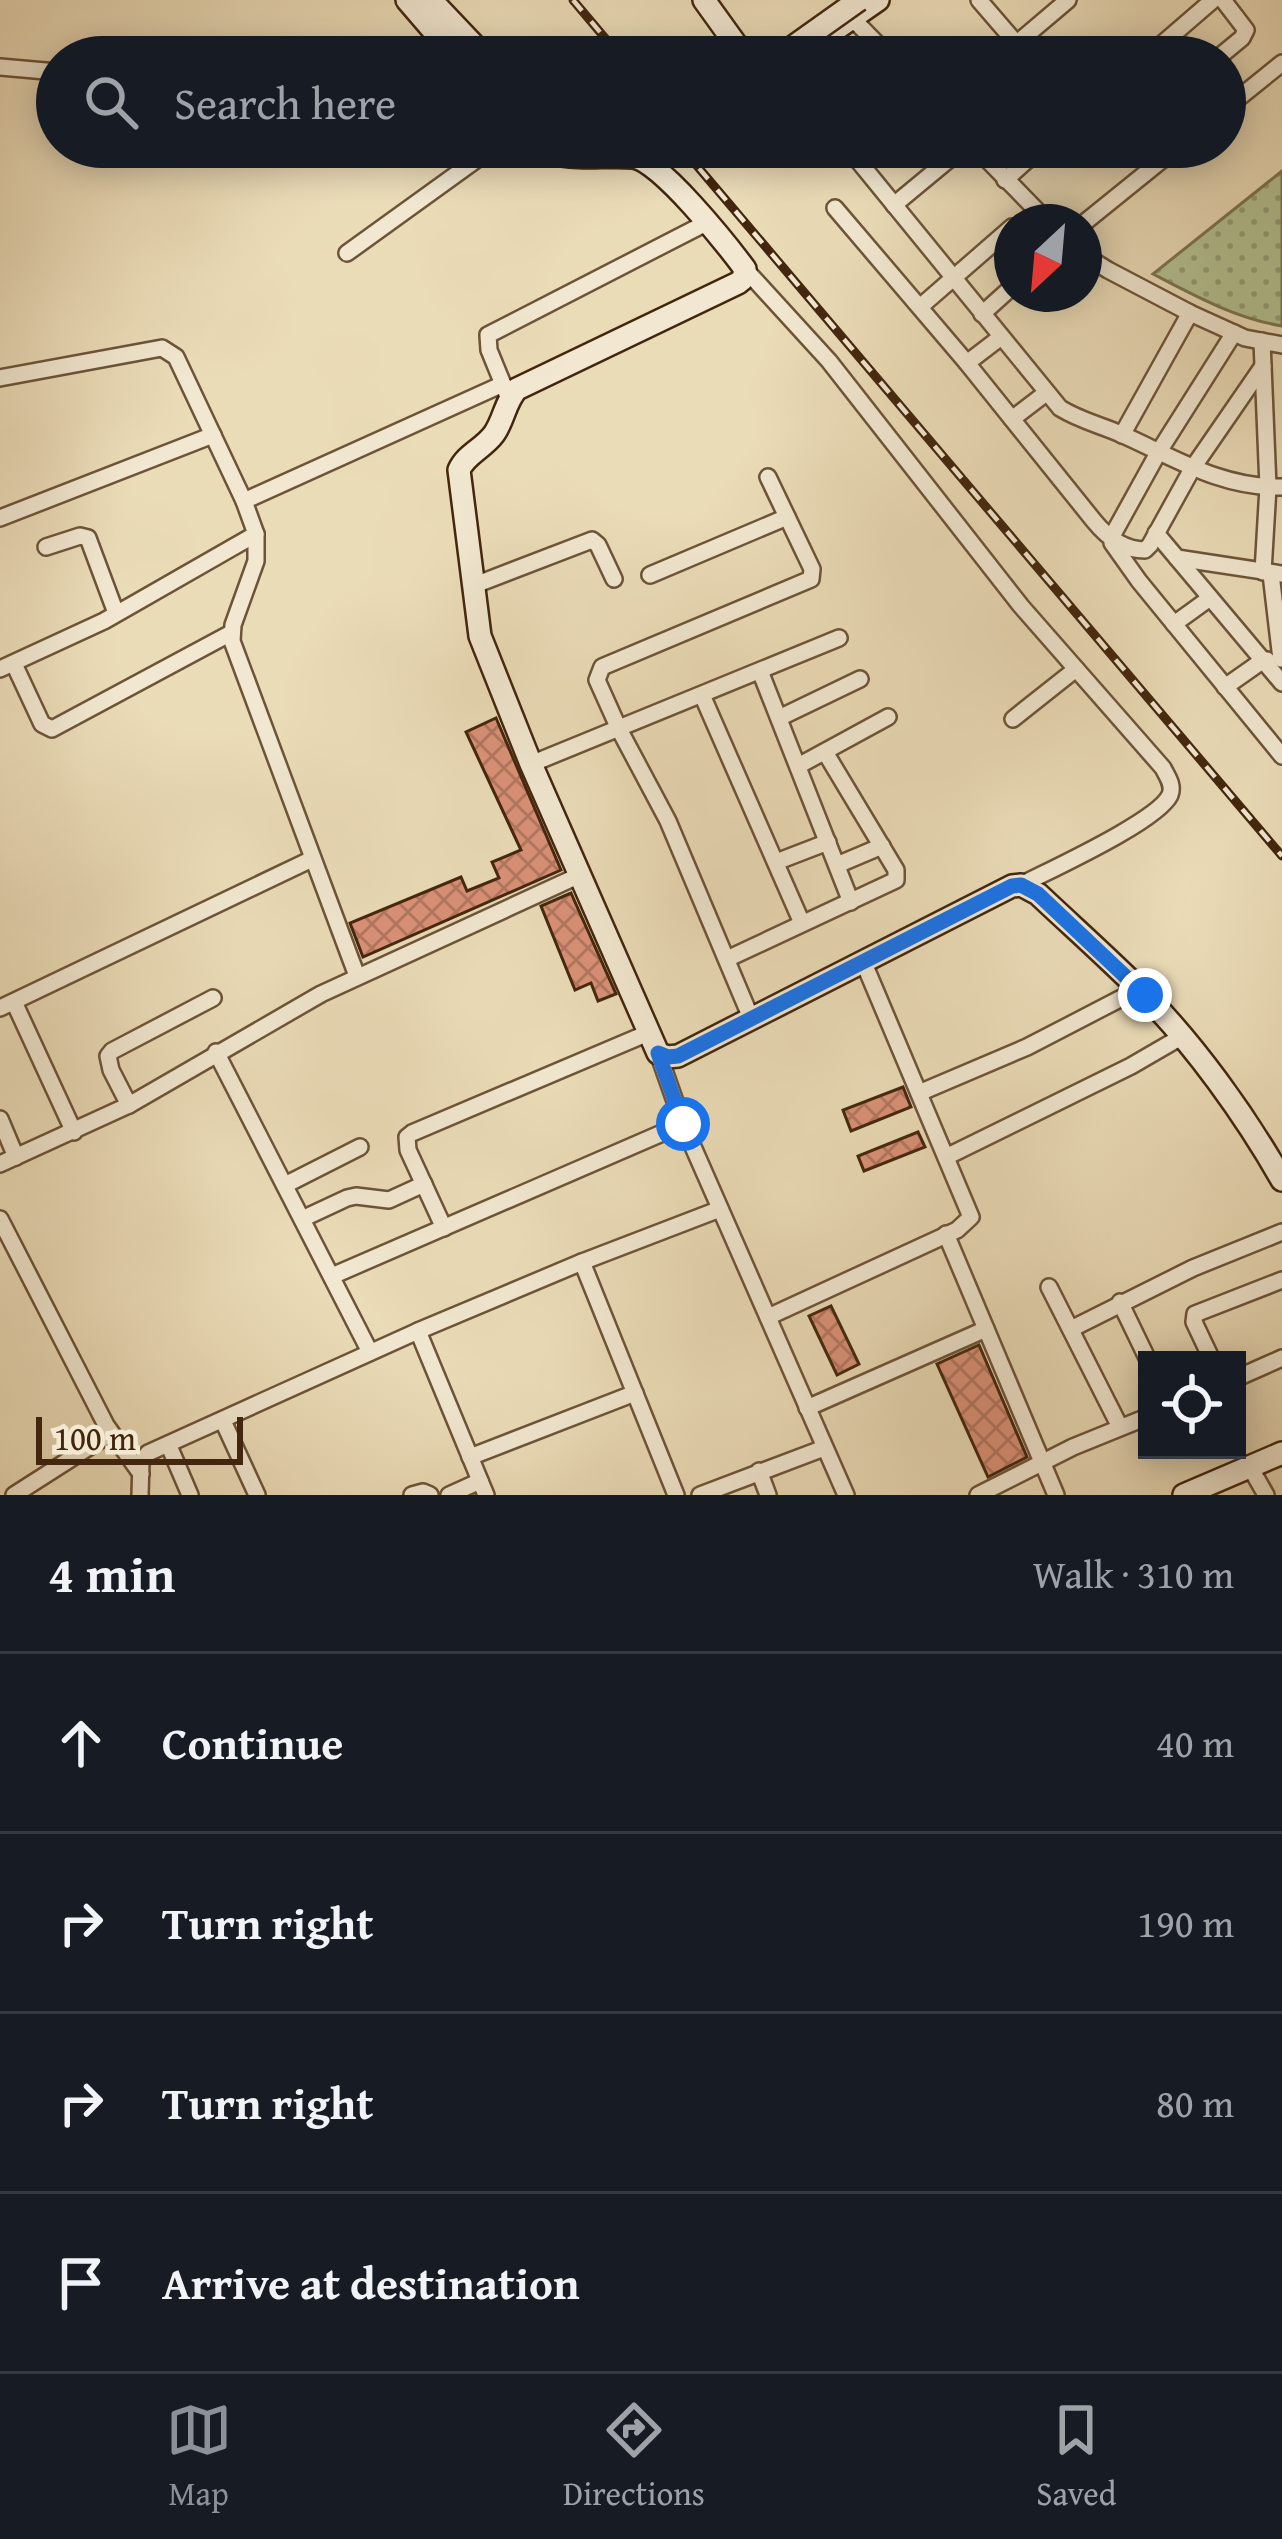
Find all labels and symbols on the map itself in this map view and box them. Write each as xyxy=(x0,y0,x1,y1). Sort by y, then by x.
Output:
north arrow xyxy=(994,204,1102,312)
route end xyxy=(1118,968,1172,1022)
route start xyxy=(656,1097,710,1151)
scale bar xyxy=(36,1411,243,1464)

